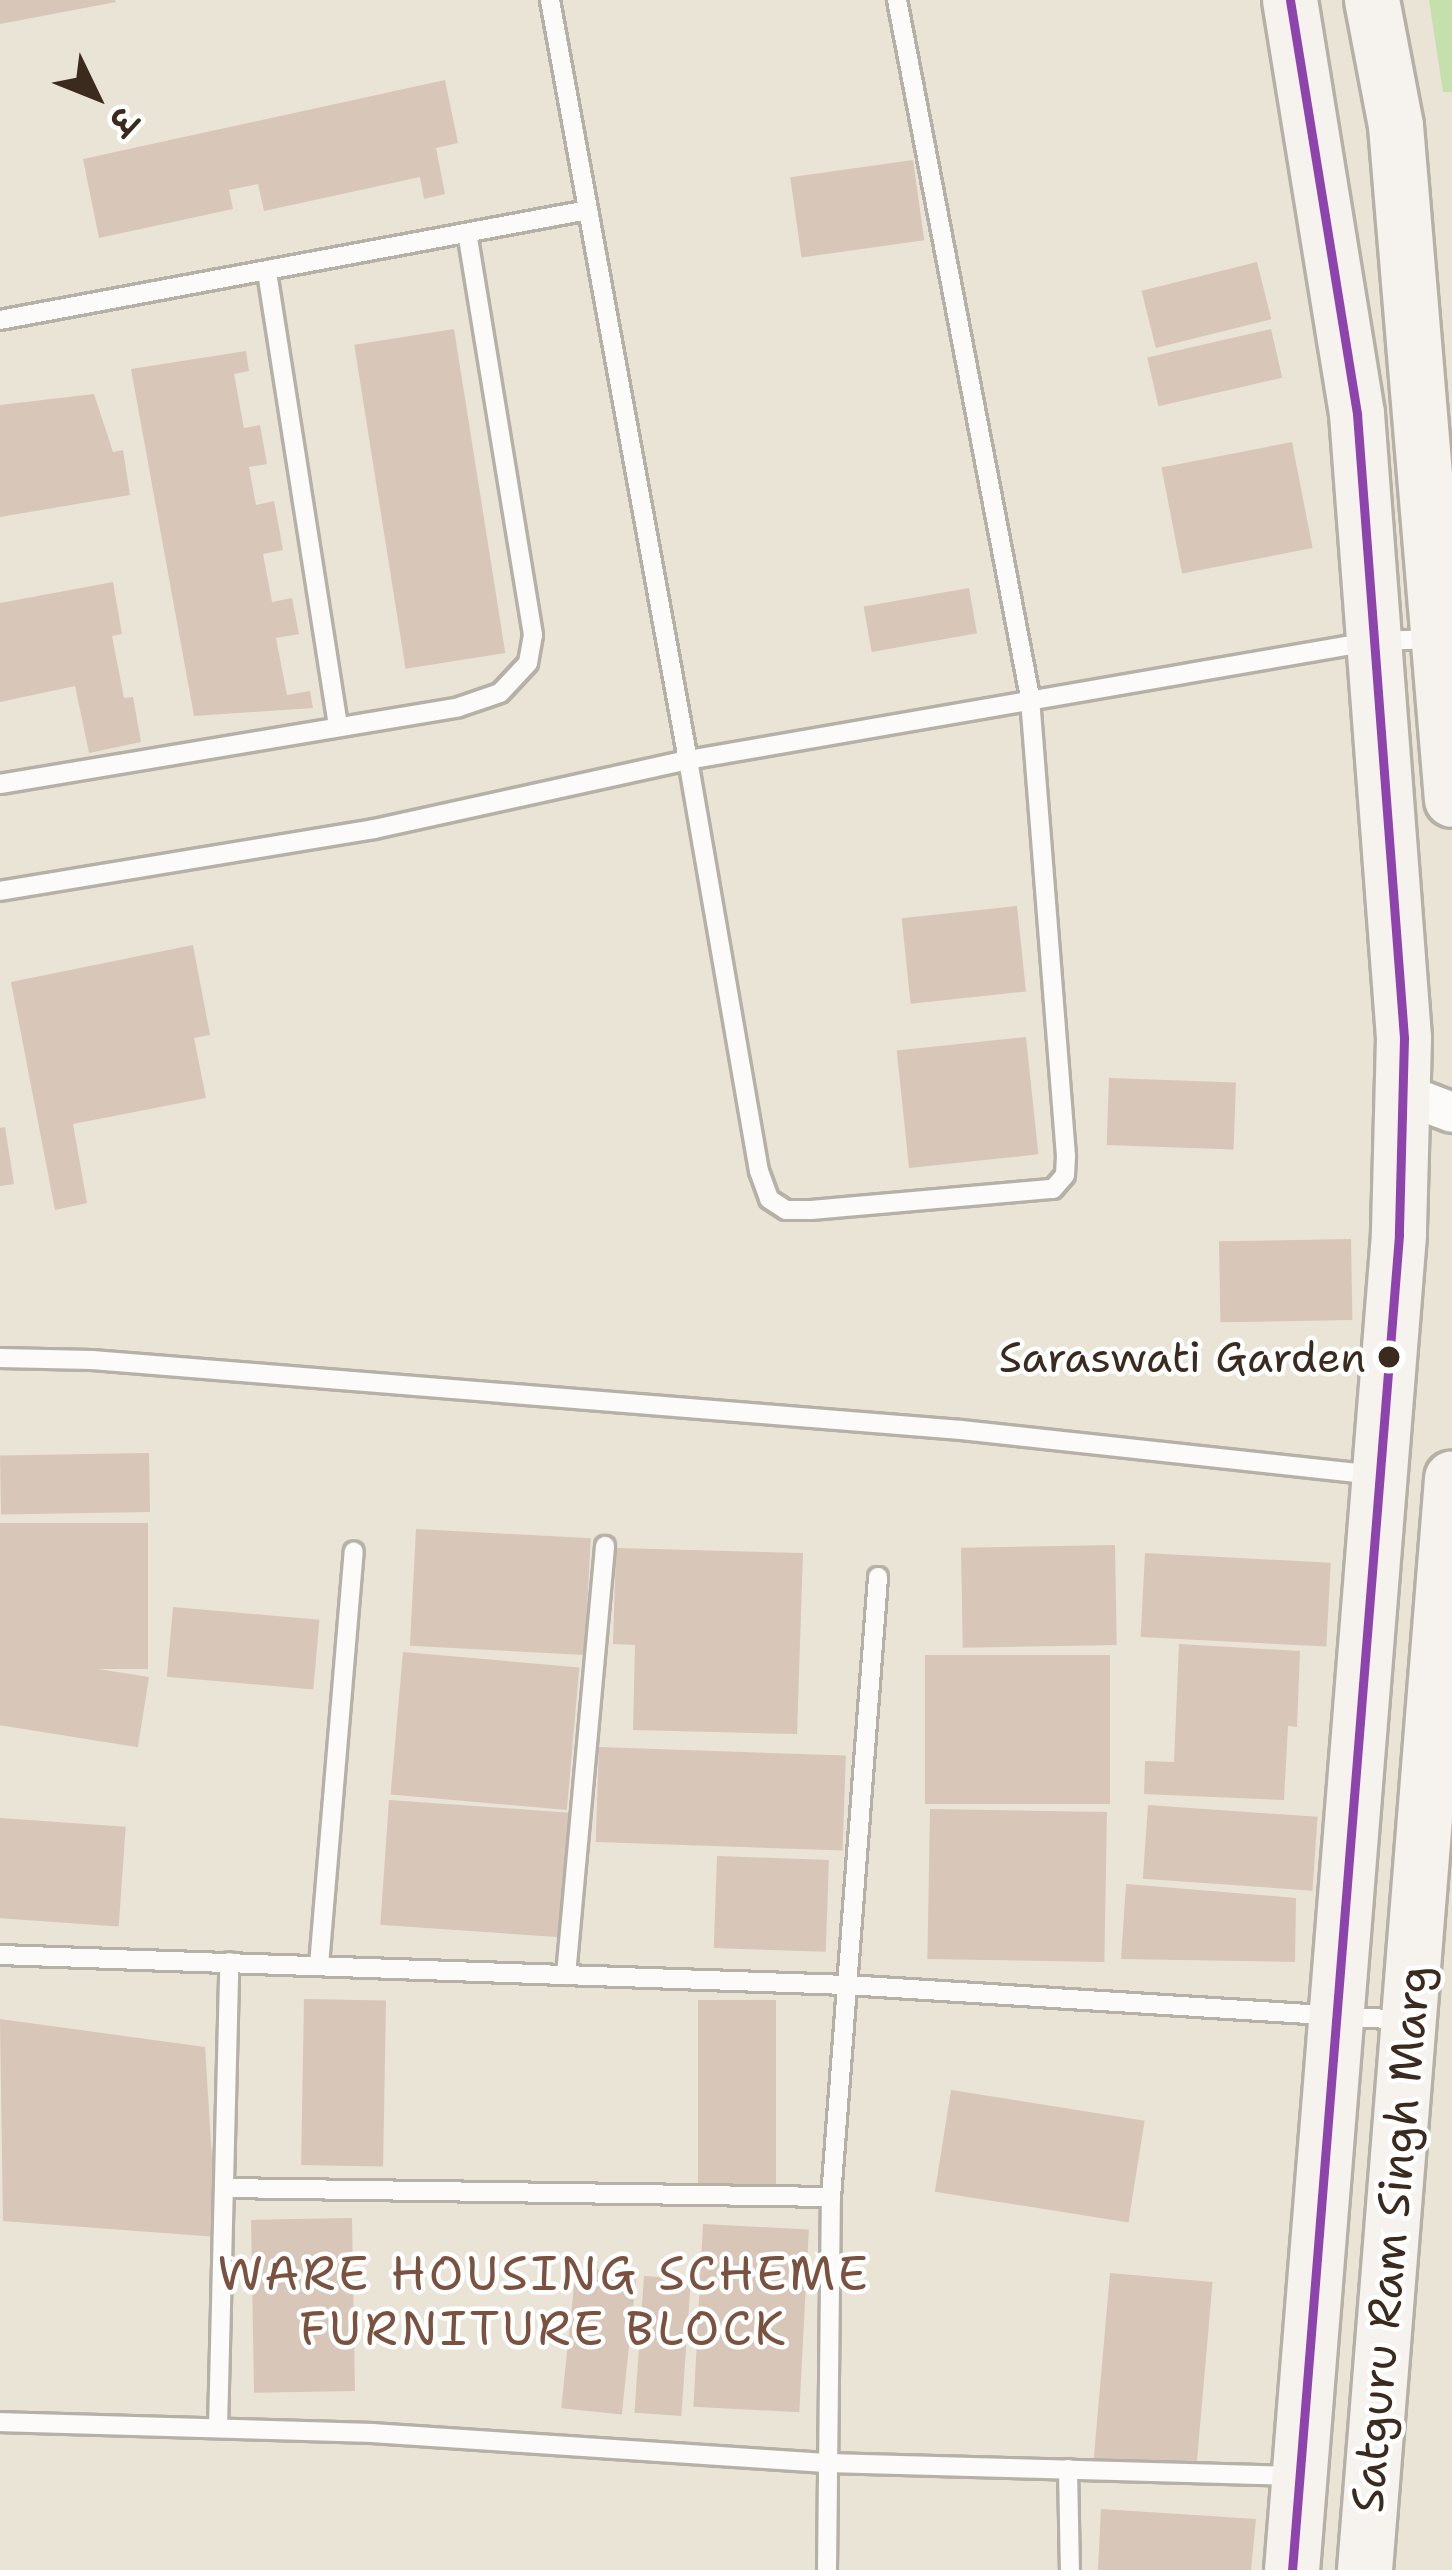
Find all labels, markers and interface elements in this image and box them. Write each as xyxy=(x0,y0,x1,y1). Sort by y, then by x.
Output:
north arrow xyxy=(36,36,156,156)
text: उ xyxy=(99,98,147,144)
place label: Saraswati Garden xyxy=(999,1332,1366,1382)
marker: Saraswati Garden xyxy=(1378,1346,1400,1368)
street label: Satguru Ram Singh Marg xyxy=(1340,1963,1442,2515)
district label: WARE HOUSING SCHEME FURNITURE BLOCK xyxy=(217,2244,871,2357)

